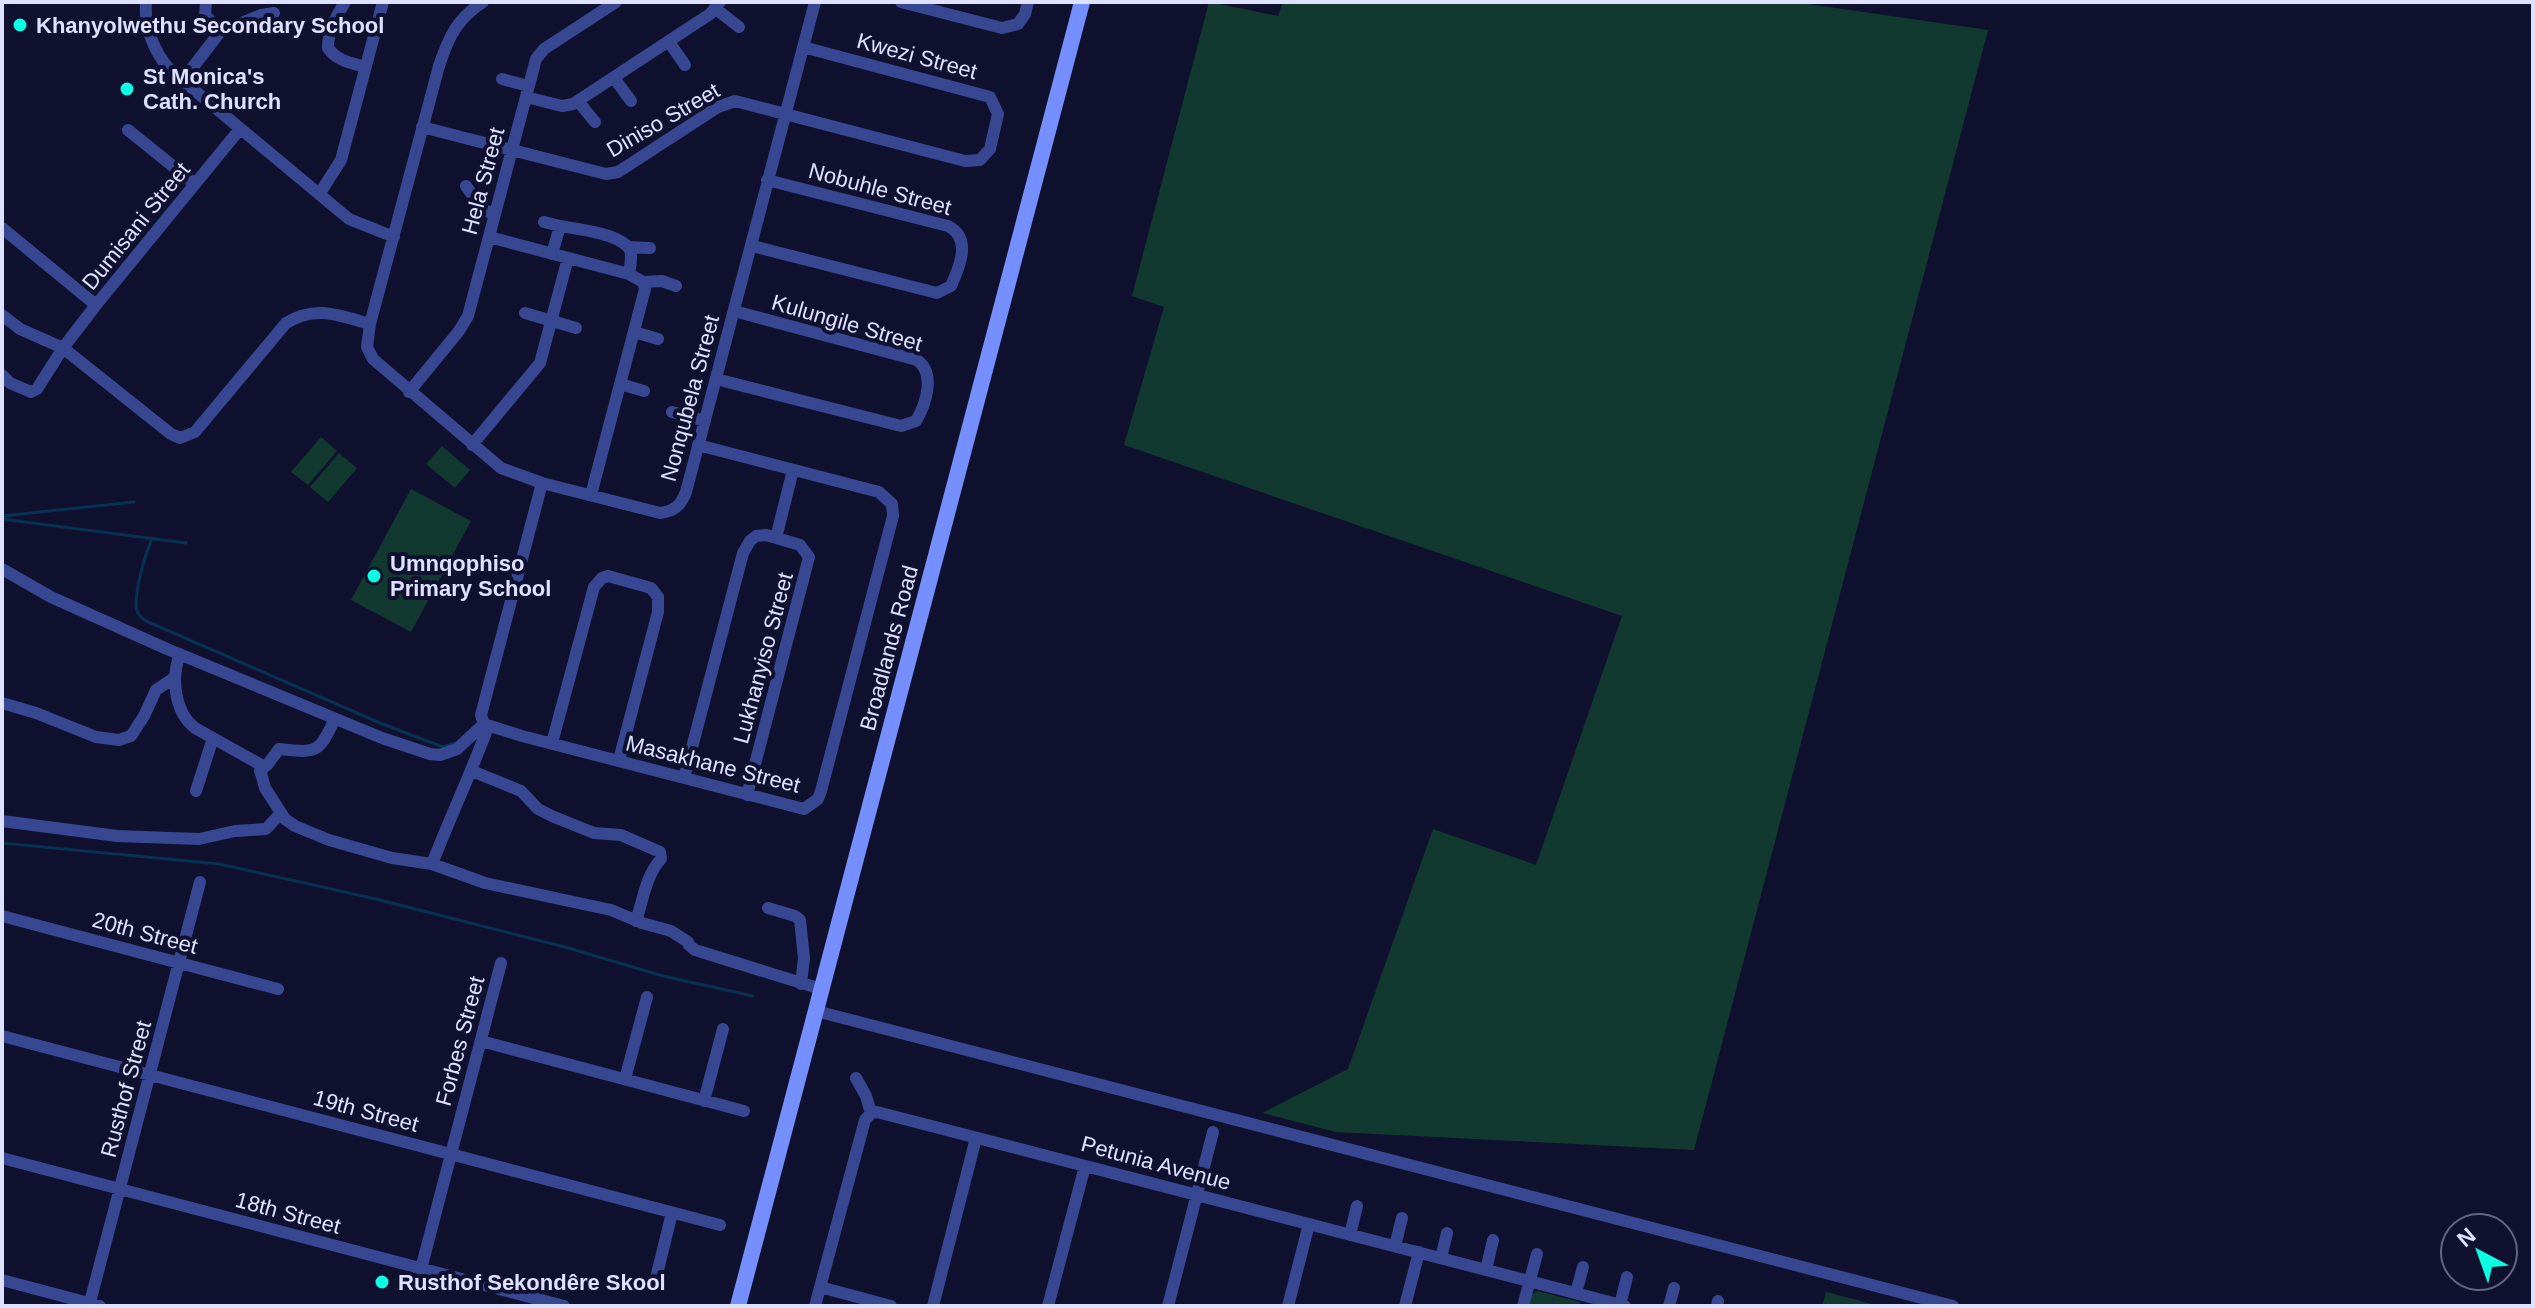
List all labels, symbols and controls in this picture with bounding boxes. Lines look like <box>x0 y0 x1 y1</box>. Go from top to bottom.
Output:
place label: Khanyolwethu Secondary School <box>36 13 384 38</box>
marker: Khanyolwethu Secondary School <box>11 16 29 34</box>
street label: Kwezi Street <box>854 28 980 84</box>
place label: St Monica's Cath. Church <box>143 64 281 114</box>
street label: Diniso Street <box>602 78 724 162</box>
marker: St Monica's Cath. Church <box>118 80 136 98</box>
street label: Hela Street <box>457 125 509 237</box>
street label: Dumisani Street <box>77 157 195 295</box>
street label: Nobuhle Street <box>806 158 954 220</box>
street label: Kulungile Street <box>769 290 925 356</box>
street label: Nonqubela Street <box>656 312 724 484</box>
place label: Umnqophiso Primary School <box>390 551 551 601</box>
street label: Broadlands Road <box>855 563 923 733</box>
marker: Umnqophiso Primary School <box>365 567 383 585</box>
street label: Lukhanyiso Street <box>728 570 798 746</box>
street label: Masakhane Street <box>623 730 803 798</box>
street label: 20th Street <box>90 907 200 959</box>
street label: Forbes Street <box>431 973 489 1109</box>
street label: Rusthof Street <box>96 1018 156 1160</box>
street label: 19th Street <box>311 1085 421 1137</box>
street label: Petunia Avenue <box>1079 1131 1233 1195</box>
street label: 18th Street <box>233 1187 343 1239</box>
north arrow <box>2439 1212 2519 1292</box>
text: N <box>2452 1223 2480 1252</box>
place label: Rusthof Sekondêre Skool <box>398 1270 666 1295</box>
marker: Rusthof Sekondêre Skool <box>373 1273 391 1291</box>

